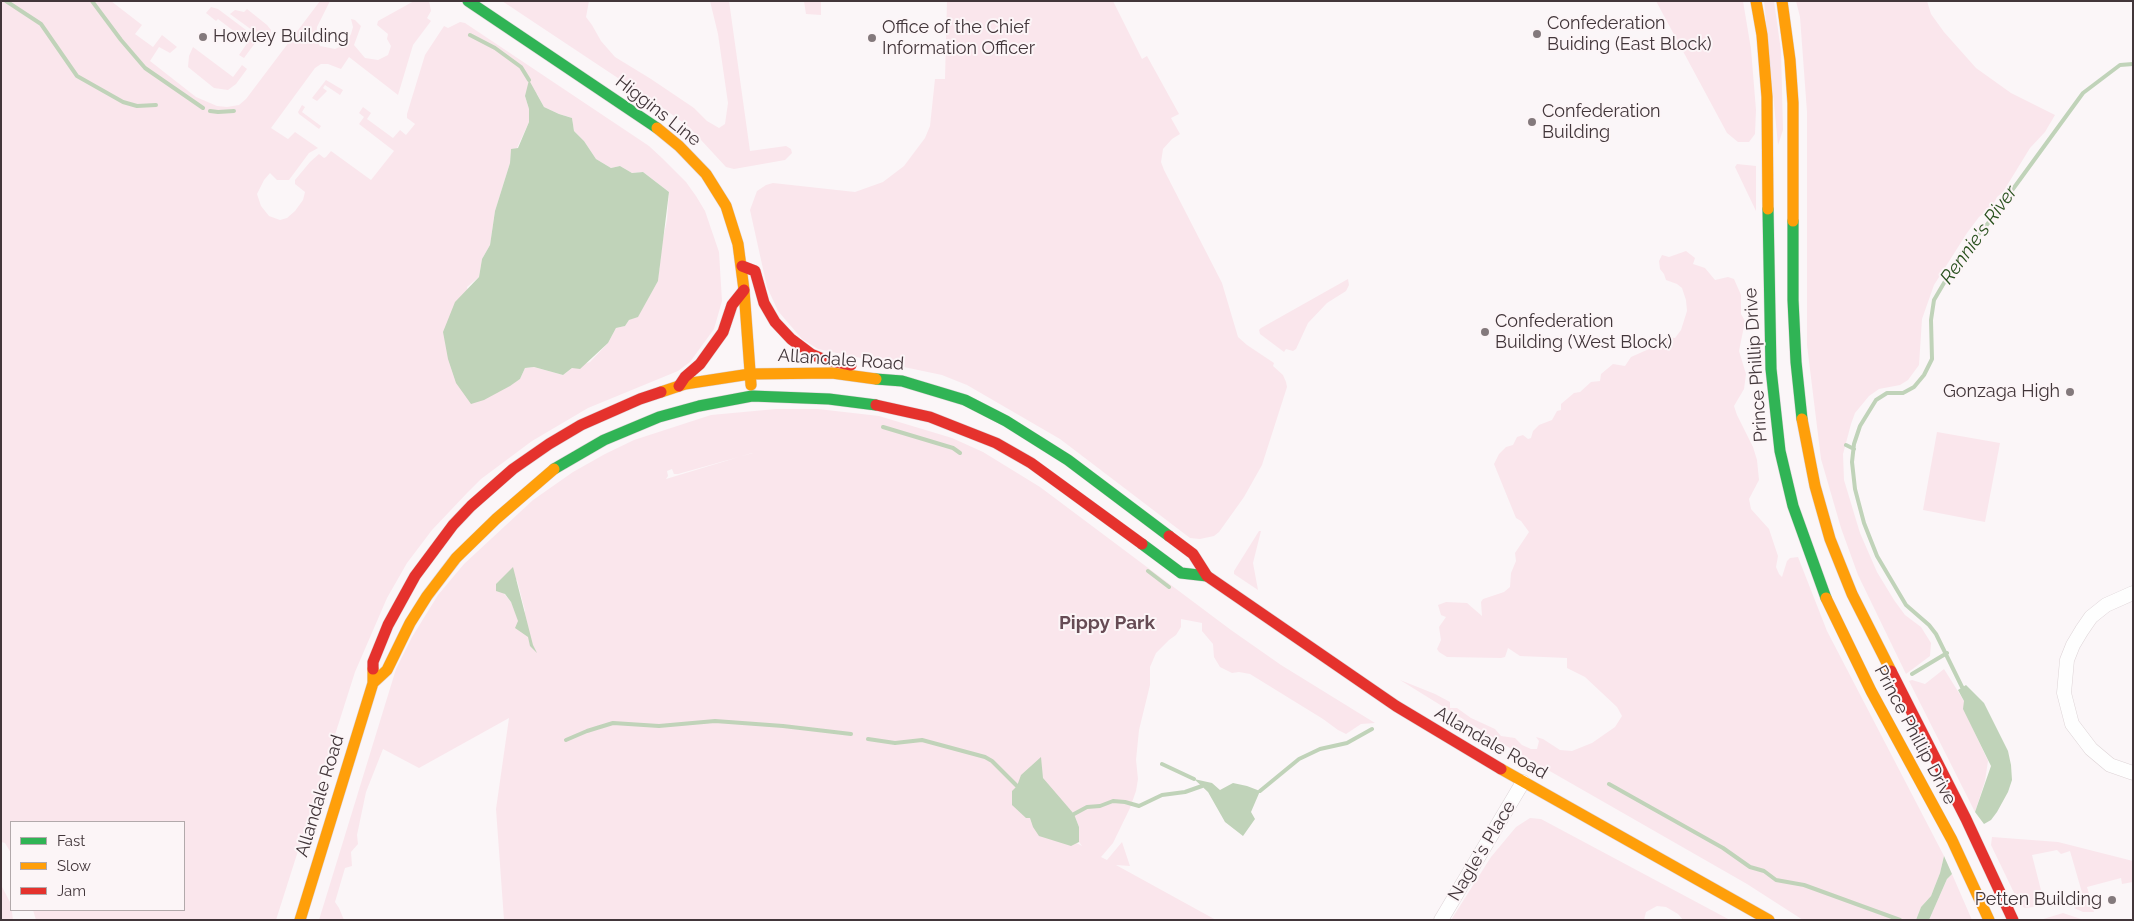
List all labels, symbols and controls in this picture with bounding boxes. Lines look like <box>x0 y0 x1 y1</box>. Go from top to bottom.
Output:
place label: Confederation Buiding (East Block) <box>1547 13 1712 56</box>
place label: Office of the Chief Information Officer <box>882 17 1035 59</box>
place label: Howley Building <box>213 26 349 48</box>
marker: Confederation Buiding (East Block) <box>1531 28 1543 40</box>
marker: Howley Building <box>197 31 209 43</box>
marker: Office of the Chief Information Officer <box>866 32 878 44</box>
street label: Higgins Line <box>611 71 705 151</box>
place label: Confederation Building <box>1542 101 1661 144</box>
marker: Confederation Building <box>1526 116 1538 128</box>
water label: Rennie's River <box>1936 181 2022 289</box>
street label: Prince Phillip Drive <box>1740 287 1772 443</box>
place label: Confederation Building (West Block) <box>1495 311 1672 354</box>
marker: Confederation Building (West Block) <box>1479 326 1491 338</box>
street label: Allandale Road <box>777 345 905 375</box>
place label: Gonzaga High <box>1943 381 2060 403</box>
marker: Gonzaga High <box>2064 386 2076 398</box>
district label: Pippy Park <box>1059 612 1155 634</box>
street label: Prince Phillip Drive <box>1869 662 1961 808</box>
street label: Allandale Road <box>1431 702 1551 784</box>
street label: Allandale Road <box>291 732 349 860</box>
street label: Nagle's Place <box>1444 797 1520 905</box>
legend <box>10 821 185 911</box>
text: Fast <box>57 832 85 850</box>
text: Slow <box>57 857 91 875</box>
text: Jam <box>57 882 86 900</box>
place label: Petten Building <box>1975 889 2102 911</box>
marker: Petten Building <box>2106 894 2118 906</box>

